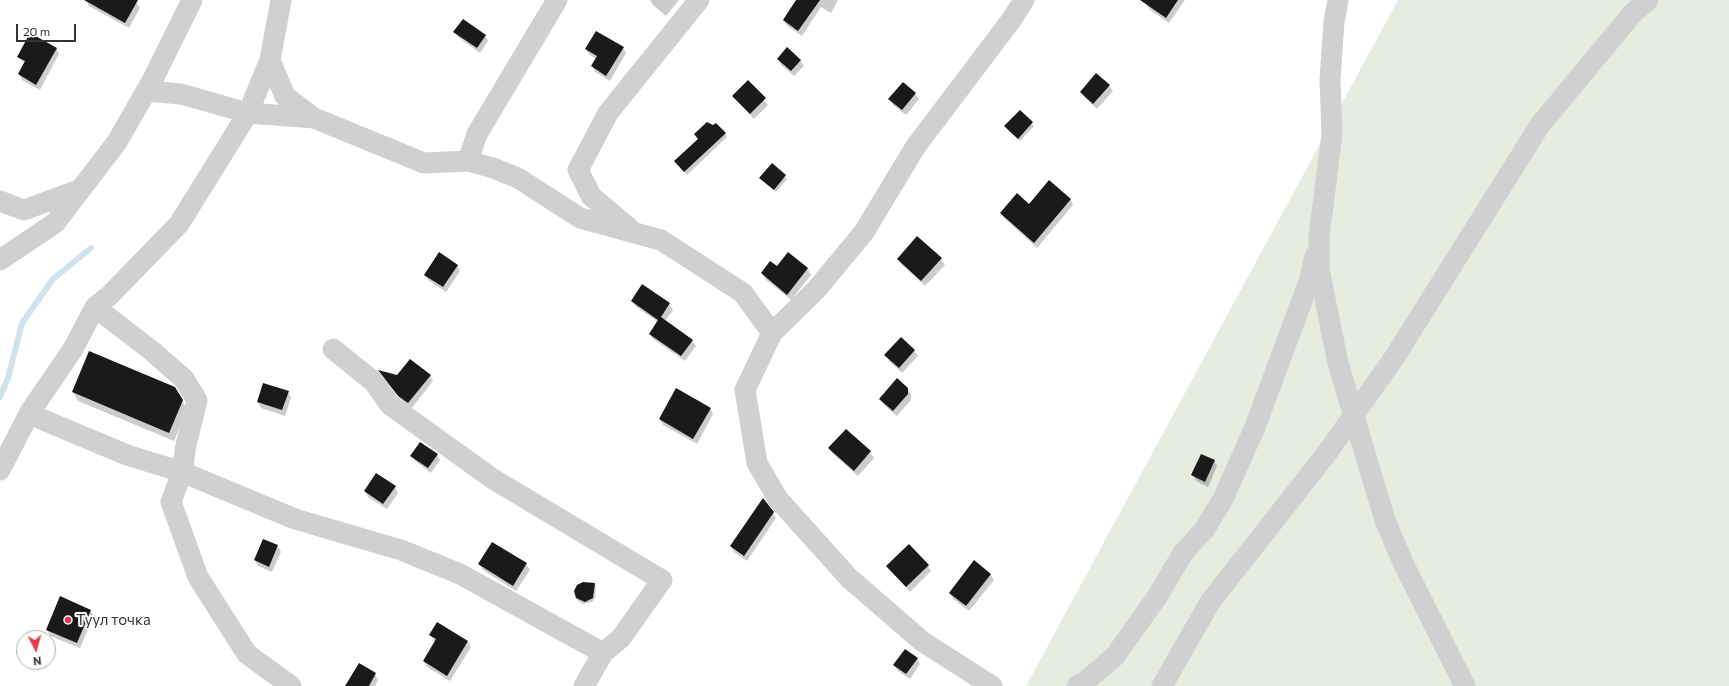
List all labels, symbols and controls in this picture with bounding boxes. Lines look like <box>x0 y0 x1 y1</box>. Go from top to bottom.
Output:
scale bar <box>18 16 78 42</box>
text: 20 m <box>23 24 50 38</box>
place label: Туул точка <box>76 611 151 629</box>
marker: Туул точка <box>63 615 73 625</box>
north arrow <box>16 630 56 670</box>
text: N <box>32 655 42 668</box>

